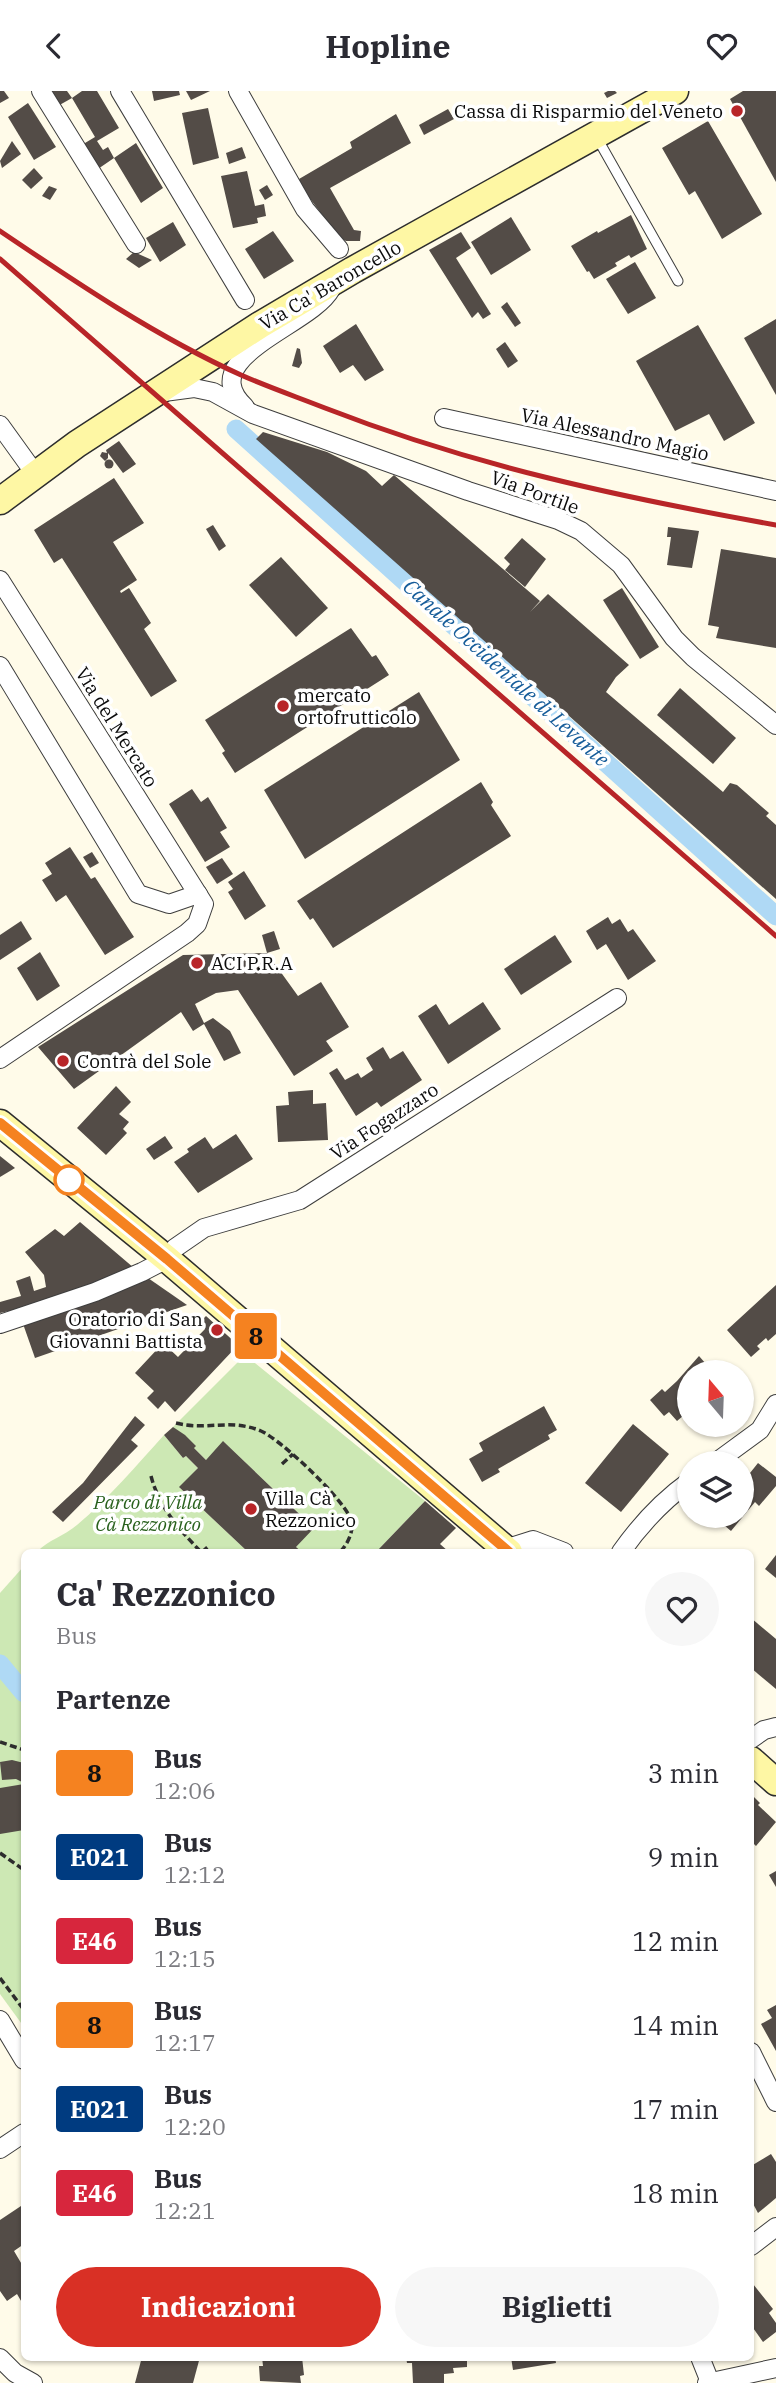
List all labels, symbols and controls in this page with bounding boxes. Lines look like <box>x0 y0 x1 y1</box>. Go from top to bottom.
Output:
text: Hopline <box>325 25 451 67</box>
icon: back <box>35 27 73 65</box>
icon: heart <box>703 27 741 65</box>
place label: Cassa di Risparmio del Veneto <box>454 99 723 123</box>
marker: Cassa di Risparmio del Veneto <box>729 103 745 119</box>
street label: Via Ca' Baroncello <box>255 235 405 335</box>
street label: Via Alessandro Magio <box>519 402 711 466</box>
street label: Via Portile <box>487 465 583 519</box>
water label: Canale Occidentale di Levante <box>398 572 616 773</box>
street label: Via del Mercato <box>70 662 164 792</box>
place label: mercato ortofrutticolo <box>297 683 417 729</box>
marker: mercato ortofrutticolo <box>275 698 291 714</box>
place label: ACI P.R.A <box>211 951 293 975</box>
marker: ACI P.R.A <box>189 955 205 971</box>
place label: Contrà del Sole <box>77 1049 212 1073</box>
marker: Contrà del Sole <box>55 1053 71 1069</box>
street label: Via Fogazzaro <box>325 1077 443 1165</box>
unlabelled marker <box>54 1165 84 1195</box>
place label: Oratorio di San Giovanni Battista <box>49 1307 203 1353</box>
line badge: 8 <box>233 1313 279 1359</box>
text: 8 <box>249 1320 263 1352</box>
marker: Oratorio di San Giovanni Battista <box>209 1322 225 1338</box>
north arrow <box>677 1360 754 1437</box>
map controls <box>677 1360 754 1528</box>
button: layers <box>677 1451 754 1528</box>
place label: Villa Cà Rezzonico <box>265 1486 356 1532</box>
park label: Parco di Villa Cà Rezzonico <box>93 1490 203 1536</box>
marker: Villa Cà Rezzonico <box>243 1501 259 1517</box>
text: Ca' Rezzonico <box>56 1572 276 1615</box>
button: heart <box>645 1572 719 1646</box>
text: Bus <box>56 1620 97 1650</box>
text: Partenze <box>56 1682 171 1716</box>
text: Bus <box>154 1741 202 1775</box>
text: 3 min <box>648 1756 719 1790</box>
text: 8 <box>87 1757 102 1789</box>
text: 12:06 <box>154 1775 216 1805</box>
text: Bus <box>164 1825 212 1859</box>
text: 9 min <box>648 1840 719 1874</box>
text: E021 <box>70 1841 129 1873</box>
text: 12:12 <box>164 1859 226 1889</box>
text: Bus <box>154 1909 202 1943</box>
text: 12 min <box>632 1924 719 1958</box>
text: E46 <box>72 1925 117 1957</box>
text: 12:15 <box>154 1943 216 1973</box>
text: Bus <box>154 1993 202 2027</box>
text: 14 min <box>632 2008 719 2042</box>
text: 8 <box>87 2009 102 2041</box>
text: 12:17 <box>154 2027 216 2057</box>
text: Bus <box>164 2077 212 2111</box>
text: 17 min <box>632 2092 719 2126</box>
text: E021 <box>70 2093 129 2125</box>
text: 12:20 <box>164 2111 226 2141</box>
text: Bus <box>154 2161 202 2195</box>
text: 18 min <box>632 2176 719 2210</box>
text: E46 <box>72 2177 117 2209</box>
text: 12:21 <box>154 2195 216 2225</box>
button: Indicazioni <box>56 2267 381 2347</box>
button: Biglietti <box>395 2267 719 2347</box>

